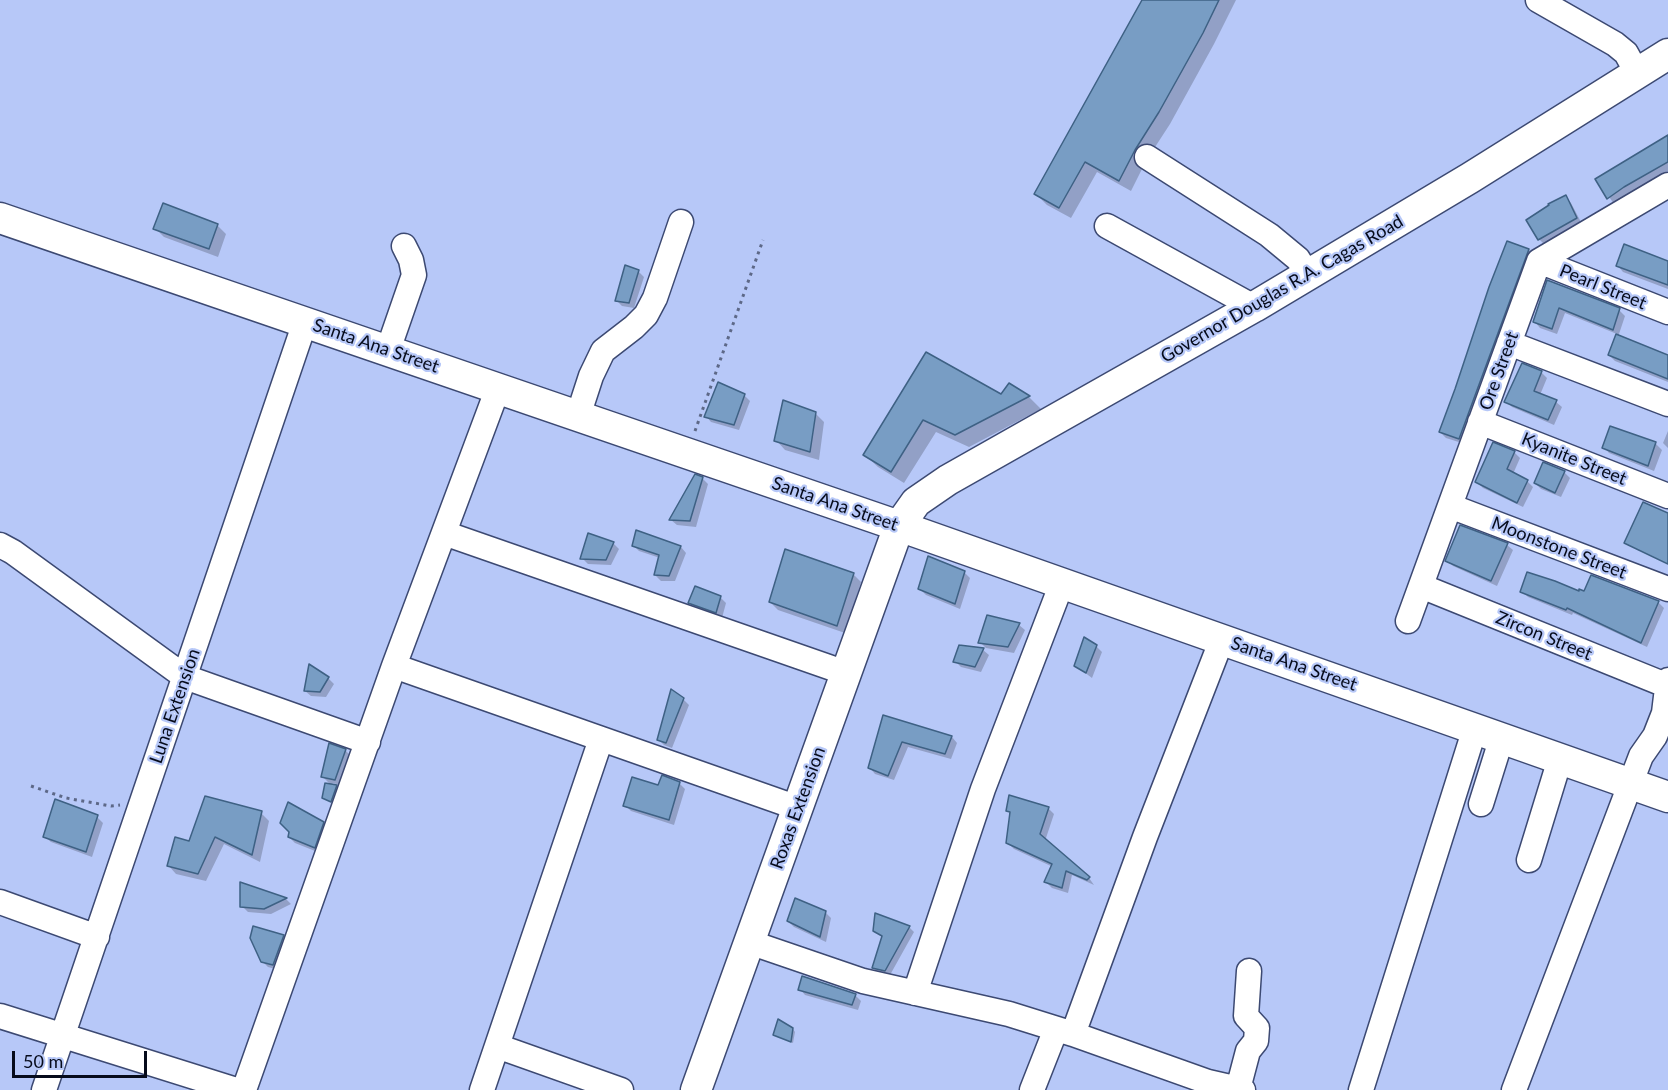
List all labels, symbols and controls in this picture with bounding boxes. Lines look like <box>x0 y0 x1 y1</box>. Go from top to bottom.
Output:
street label: Governor Douglas R.A. Cagas Road <box>1157 211 1407 367</box>
street label: Pearl Street <box>1556 260 1650 314</box>
street label: Santa Ana Street <box>310 314 442 378</box>
street label: Ore Street <box>1475 329 1523 413</box>
street label: Kyanite Street <box>1518 428 1630 490</box>
street label: Santa Ana Street <box>769 472 901 536</box>
street label: Moonstone Street <box>1488 512 1630 584</box>
street label: Zircon Street <box>1493 607 1595 665</box>
street label: Santa Ana Street <box>1228 632 1360 696</box>
street label: Luna Extension <box>145 646 205 766</box>
street label: Roxas Extension <box>766 744 830 872</box>
scale bar <box>15 1039 150 1077</box>
text: 50 m <box>23 1050 63 1072</box>

